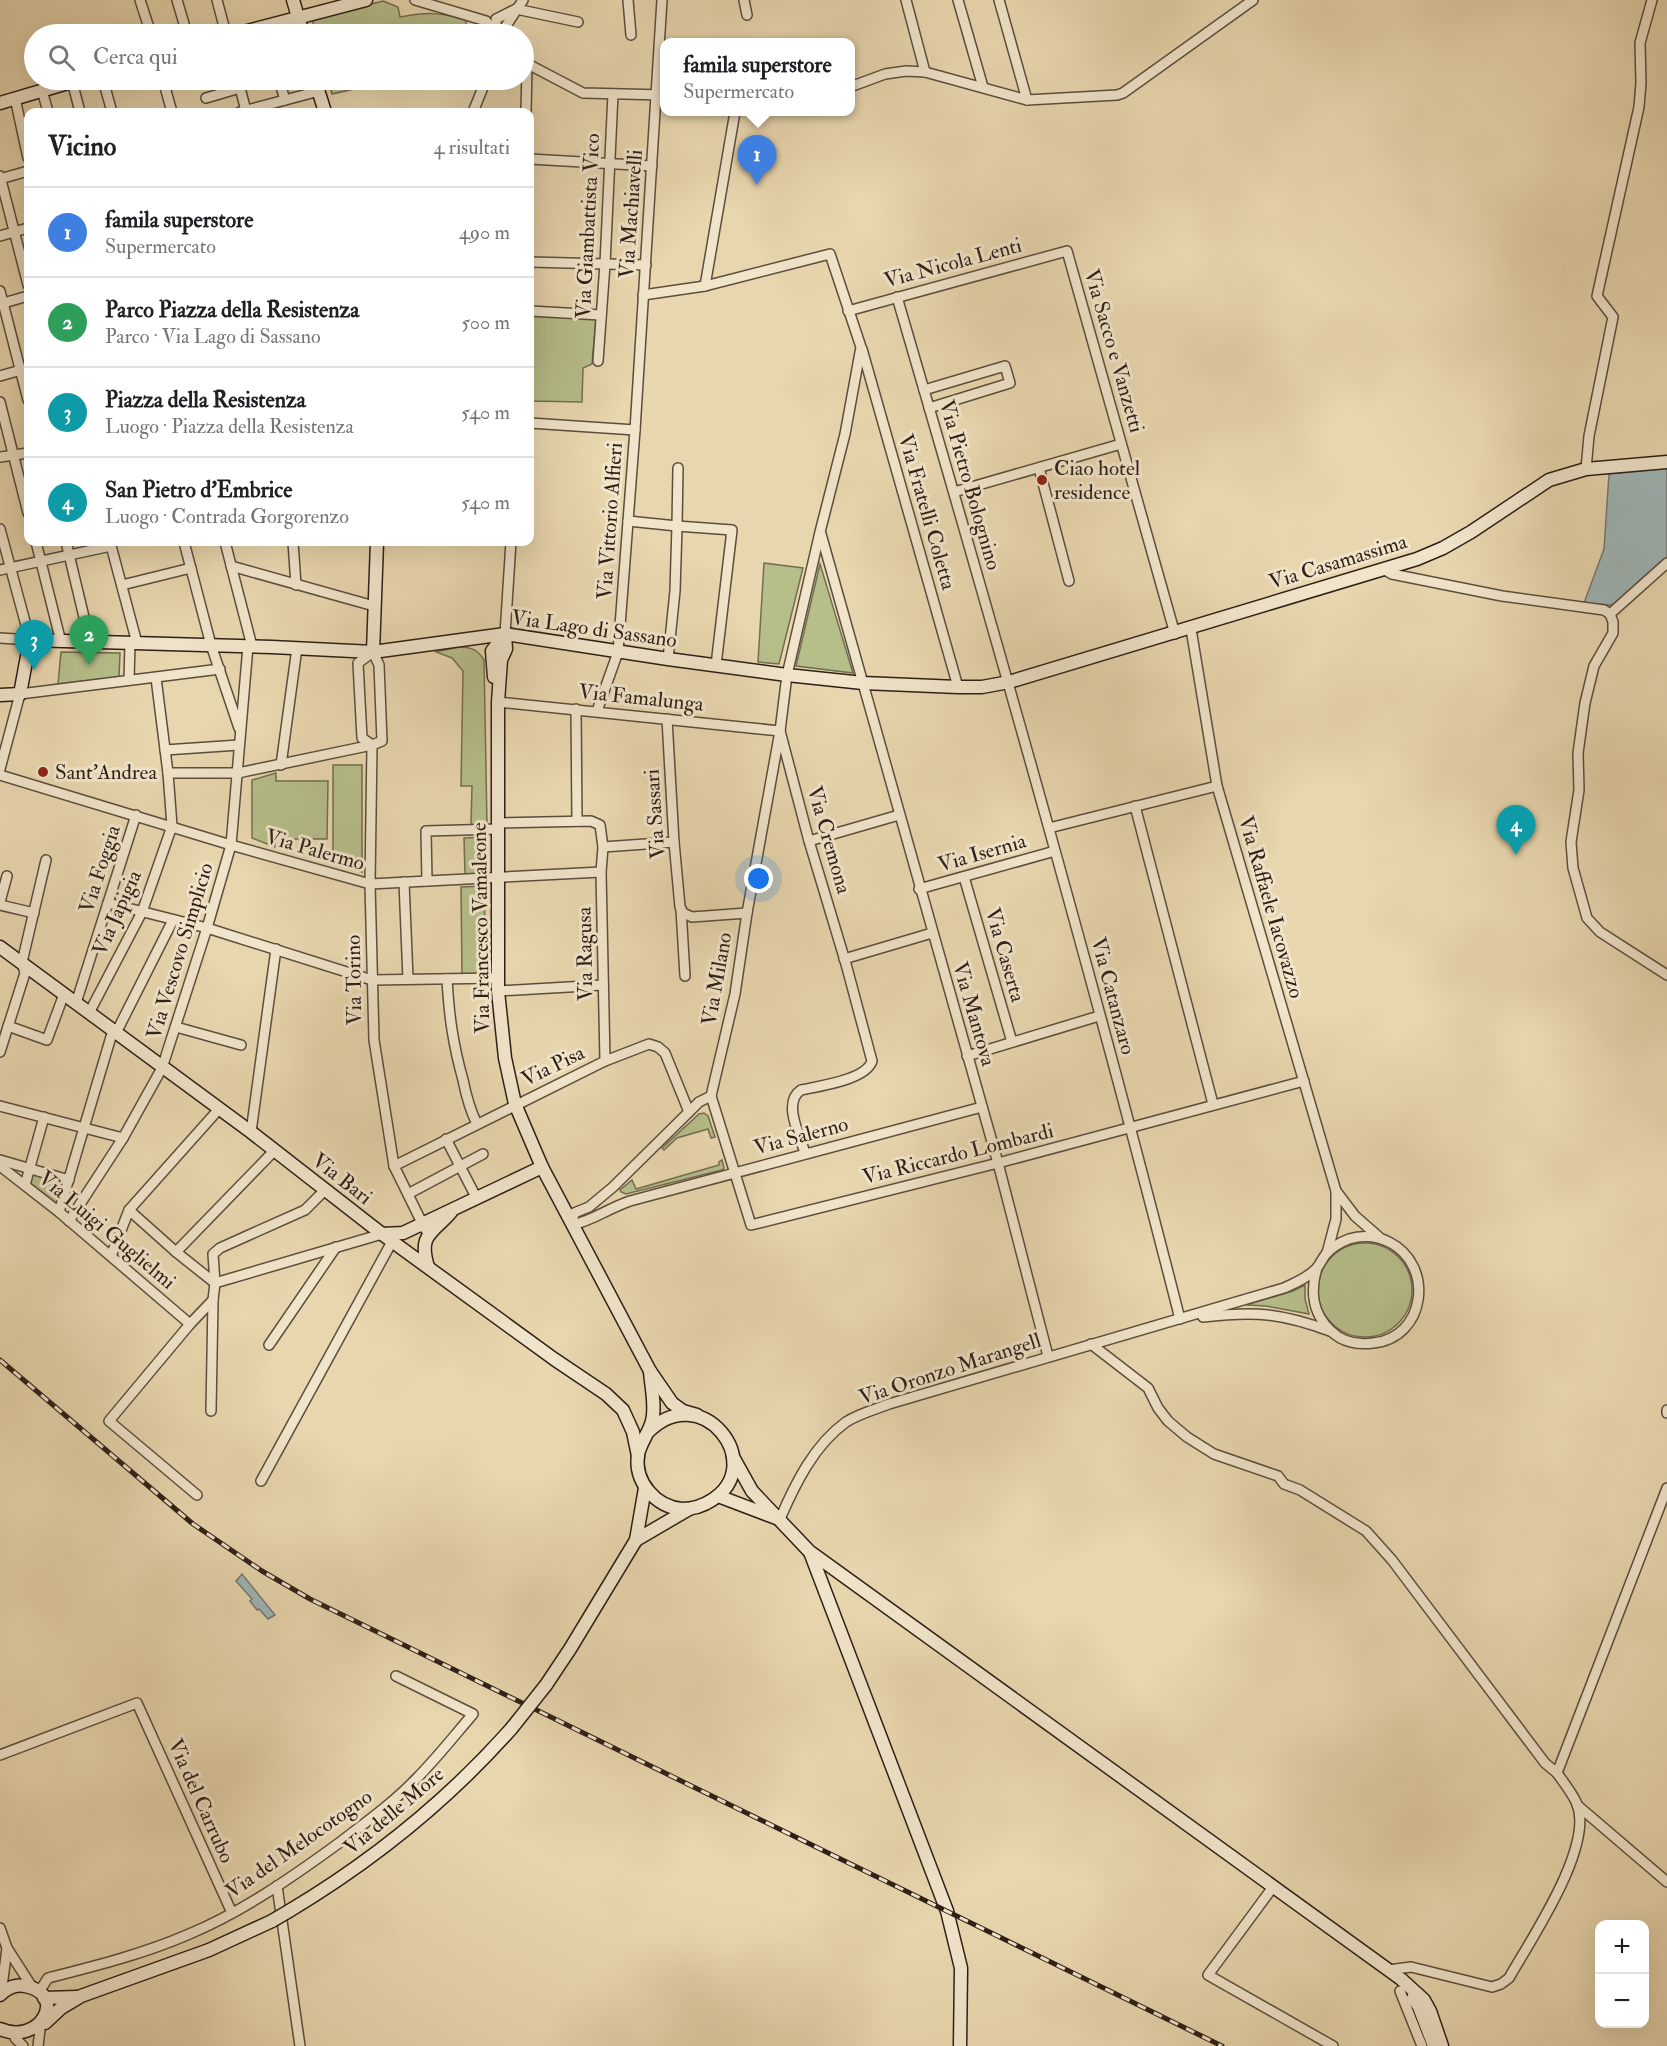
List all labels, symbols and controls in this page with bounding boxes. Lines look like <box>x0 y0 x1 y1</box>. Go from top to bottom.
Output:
search box <box>24 24 534 90</box>
popup <box>660 38 855 116</box>
icon: search <box>45 41 78 74</box>
text: Cerca qui <box>93 43 178 71</box>
text: famila superstore <box>683 51 832 79</box>
text: Supermercato <box>683 79 794 104</box>
text: Vicino <box>48 131 116 163</box>
street label: Via Giambattista Vico <box>570 133 606 319</box>
text: 4 risultati <box>434 135 510 160</box>
pin: 1 <box>738 136 777 185</box>
street label: Via Machiavelli <box>613 148 649 280</box>
text: famila superstore <box>105 206 253 234</box>
text: 1 <box>64 220 71 245</box>
text: 490 m <box>459 220 510 245</box>
street label: Via Nicola Lenti <box>881 232 1025 294</box>
text: Supermercato <box>105 234 216 259</box>
street label: Via Sacco e Vanzetti <box>1078 266 1150 436</box>
text: Parco Piazza della Resistenza <box>105 296 359 324</box>
text: 2 <box>62 310 73 335</box>
text: 500 m <box>461 310 510 335</box>
text: Parco · Via Lago di Sassano <box>105 324 321 349</box>
text: Piazza della Resistenza <box>105 386 306 414</box>
street label: Via Pietro Bolognino <box>933 397 1007 573</box>
text: 3 <box>64 400 71 425</box>
text: 540 m <box>461 400 510 425</box>
text: Luogo · Piazza della Resistenza <box>105 414 354 439</box>
street label: Via Fratelli Coletta <box>892 431 962 593</box>
street label: Via Vittorio Alfieri <box>591 441 629 601</box>
place label: Ciao hotel residence <box>1054 455 1141 506</box>
marker: Ciao hotel residence <box>1035 473 1049 487</box>
text: San Pietro d'Embrice <box>105 476 292 504</box>
text: 4 <box>62 490 73 515</box>
text: 540 m <box>461 490 510 515</box>
text: Luogo · Contrada Gorgorenzo <box>105 504 349 529</box>
street label: Via Casamassima <box>1266 528 1411 596</box>
street label: Via Lago di Sassano <box>510 604 678 654</box>
pin: 2 <box>70 616 109 665</box>
pin: 3 <box>15 620 54 670</box>
street label: Via Famalunga <box>577 678 705 718</box>
place label: Sant'Andrea <box>55 759 157 786</box>
marker: Sant'Andrea <box>36 765 50 779</box>
street label: Via Sassari <box>638 768 672 860</box>
street label: Via Cremona <box>801 783 857 897</box>
pin: 4 <box>1496 806 1536 855</box>
street label: Via Raffaele Iacovazzo <box>1232 813 1310 1001</box>
street label: Via Foggia <box>73 821 127 916</box>
street label: Via Francesco Vamaleone <box>466 822 496 1034</box>
street label: Via Palermo <box>262 823 368 877</box>
street label: Via Isernia <box>935 827 1030 878</box>
street label: Via Vescovo Simplicio <box>140 860 220 1042</box>
your location <box>744 864 773 893</box>
street label: Via Japigia <box>86 866 148 960</box>
street label: Via Caserta <box>979 905 1031 1005</box>
street label: Via Ragusa <box>571 906 599 1001</box>
street label: Via Milano <box>696 930 738 1028</box>
street label: Via Torino <box>340 934 368 1026</box>
street label: Via Catanzaro <box>1084 934 1142 1058</box>
street label: Via Mantova <box>946 959 1002 1070</box>
street label: Via Pisa <box>517 1039 589 1093</box>
street label: Via Salerno <box>751 1110 851 1162</box>
street label: Via Riccardo Lombardi <box>860 1117 1057 1191</box>
street label: Via Bari <box>306 1147 378 1211</box>
street label: Via Luigi Guglielmi <box>33 1165 182 1296</box>
street label: Via Oronzo Marangell <box>856 1327 1045 1411</box>
street label: Via del Carrubo <box>162 1735 240 1867</box>
street label: Via delle More <box>338 1761 450 1861</box>
street label: Via del Melocotogno <box>220 1783 378 1905</box>
map controls <box>1595 1920 1649 2028</box>
button: + <box>1595 1920 1649 1974</box>
button: − <box>1595 1974 1649 2028</box>

